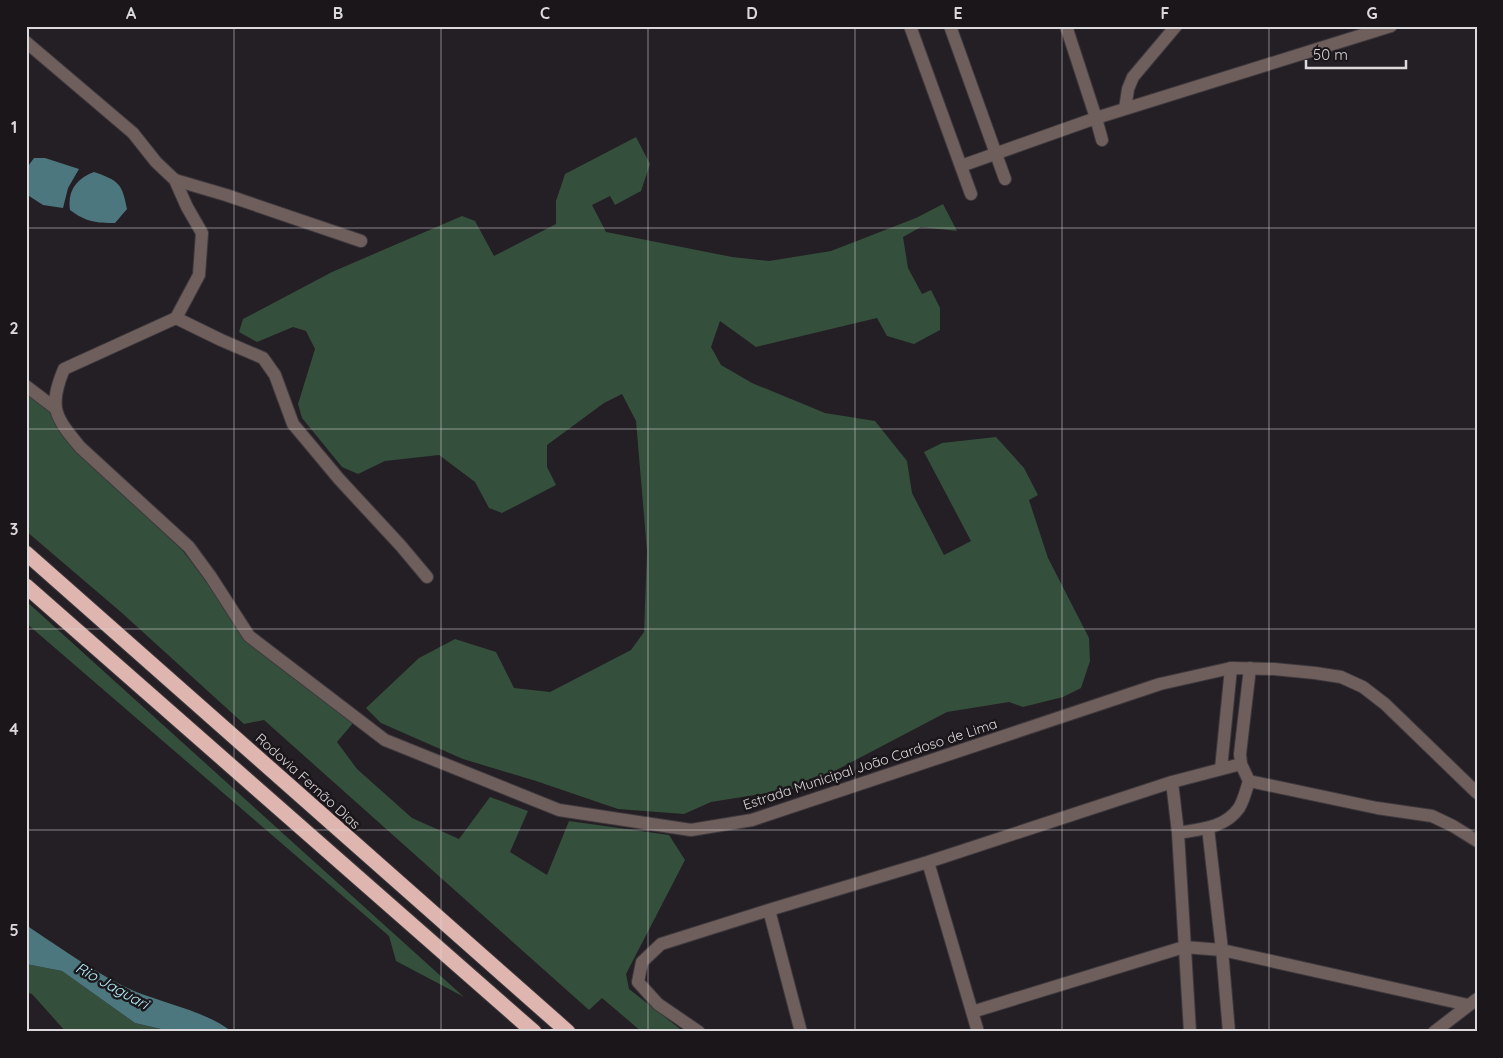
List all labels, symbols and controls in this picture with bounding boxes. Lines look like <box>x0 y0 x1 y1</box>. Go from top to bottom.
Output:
text: A <box>126 3 137 23</box>
text: B <box>333 3 343 23</box>
text: C <box>540 3 550 23</box>
text: D <box>746 3 758 23</box>
text: E <box>953 3 963 23</box>
text: F <box>1161 3 1170 23</box>
text: G <box>1366 3 1378 23</box>
scale bar <box>1306 38 1406 70</box>
text: 50 m <box>1313 45 1348 64</box>
text: 1 <box>11 117 17 137</box>
text: 2 <box>9 318 19 338</box>
text: 3 <box>10 519 18 539</box>
street label: Estrada Municipal João Cardoso de Lima <box>741 714 999 814</box>
text: 4 <box>9 719 19 739</box>
street label: Rodovia Fernão Dias <box>252 729 364 833</box>
text: 5 <box>9 920 19 940</box>
water label: Rio Jaguari <box>73 958 153 1014</box>

